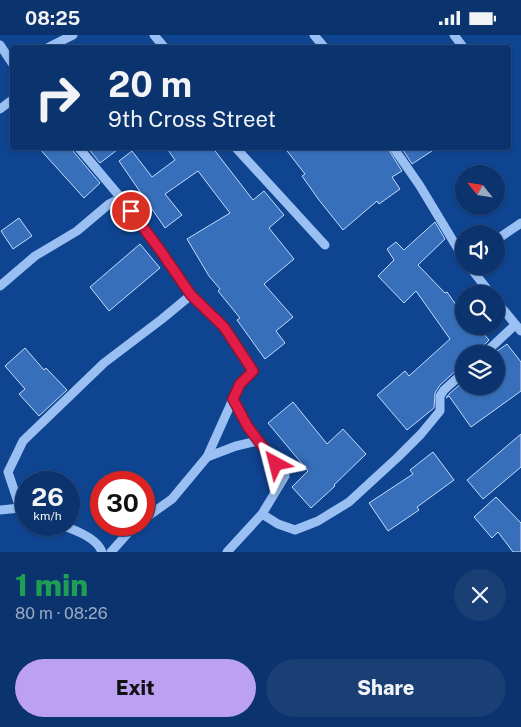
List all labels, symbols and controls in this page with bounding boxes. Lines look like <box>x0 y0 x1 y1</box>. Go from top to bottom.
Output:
text: 08:25 <box>25 7 80 29</box>
text: 20 m <box>108 64 192 105</box>
icon: right <box>25 65 90 130</box>
text: 9th Cross Street <box>108 106 276 132</box>
north arrow <box>455 165 505 215</box>
map controls <box>455 165 505 395</box>
pin <box>110 190 152 232</box>
icon: arrive <box>117 197 145 225</box>
button: sound <box>455 225 505 275</box>
button: search <box>455 285 505 335</box>
button: layers <box>455 345 505 395</box>
position arrow <box>249 437 301 489</box>
speed limit sign: 30 <box>90 471 155 536</box>
text: 26 <box>31 482 64 512</box>
text: km/h <box>33 509 62 523</box>
text: 1 min <box>15 567 88 603</box>
button: close <box>454 569 506 621</box>
text: 80 m · 08:26 <box>15 604 108 623</box>
button: Exit <box>15 659 256 717</box>
button: Share <box>266 659 506 717</box>

